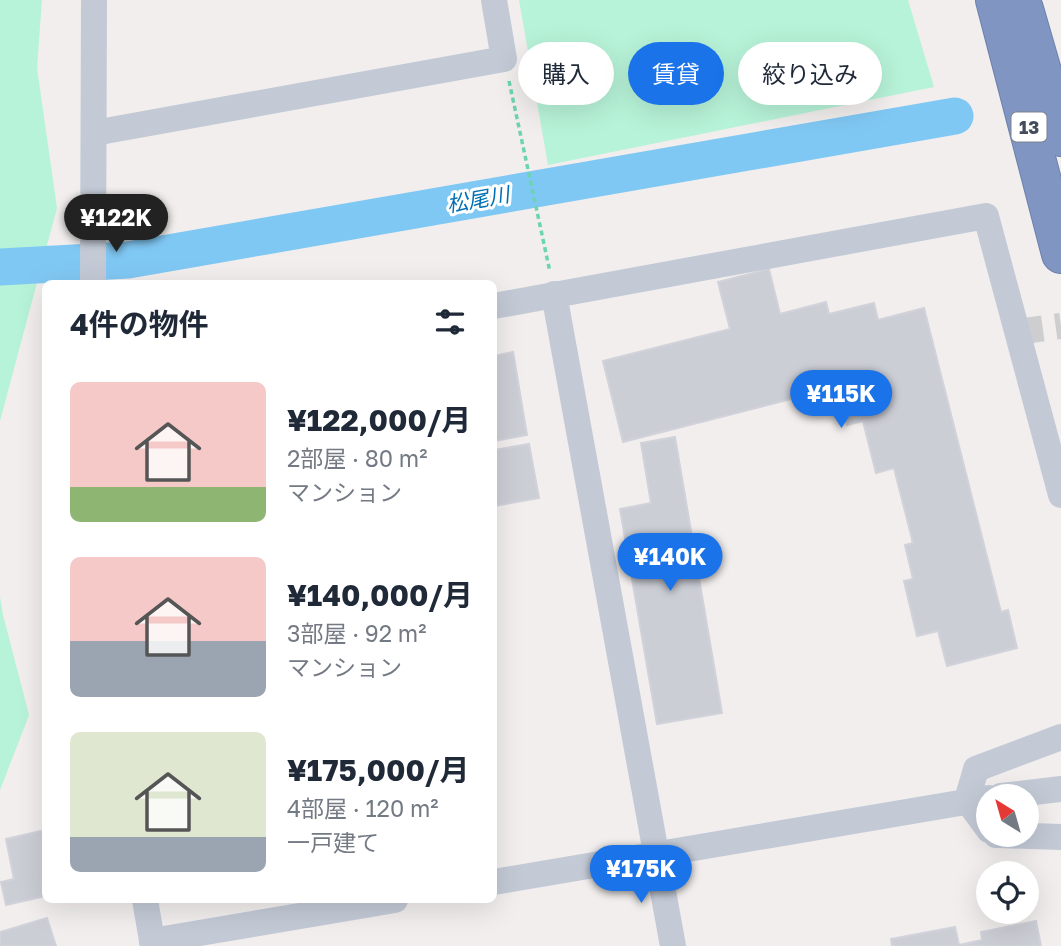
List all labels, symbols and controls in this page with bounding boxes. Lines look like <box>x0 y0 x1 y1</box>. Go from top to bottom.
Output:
chip: 購入 <box>518 42 614 105</box>
chip: 賃貸 <box>628 42 724 105</box>
chip: 絞り込み <box>738 42 882 105</box>
road number: 13 <box>1012 112 1046 142</box>
water label: 松尾川 <box>445 180 513 217</box>
pin: ¥122K <box>67 194 165 254</box>
text: ¥122K <box>80 203 152 231</box>
icon: filters <box>431 303 469 341</box>
text: 4件の物件 <box>70 306 209 342</box>
pin: ¥115K <box>792 370 890 430</box>
text: ¥115K <box>806 379 876 407</box>
text: ¥122,000/月 <box>287 402 471 438</box>
icon: home <box>126 410 210 494</box>
text: 2部屋 · 80 m² <box>287 444 427 472</box>
text: マンション <box>287 478 402 506</box>
pin: ¥140K <box>621 534 719 593</box>
text: ¥140K <box>633 542 707 570</box>
text: ¥140,000/月 <box>287 577 473 613</box>
icon: home <box>126 585 210 669</box>
text: 3部屋 · 92 m² <box>287 619 427 647</box>
text: マンション <box>287 653 402 681</box>
text: ¥175,000/月 <box>287 752 469 788</box>
icon: home <box>126 760 210 844</box>
north arrow <box>976 784 1040 847</box>
map controls <box>976 784 1039 924</box>
text: 4部屋 · 120 m² <box>287 794 439 822</box>
text: 一戸建て <box>287 828 379 856</box>
pin: ¥175K <box>592 846 690 905</box>
text: ¥175K <box>606 854 676 882</box>
button: locate <box>976 861 1039 924</box>

